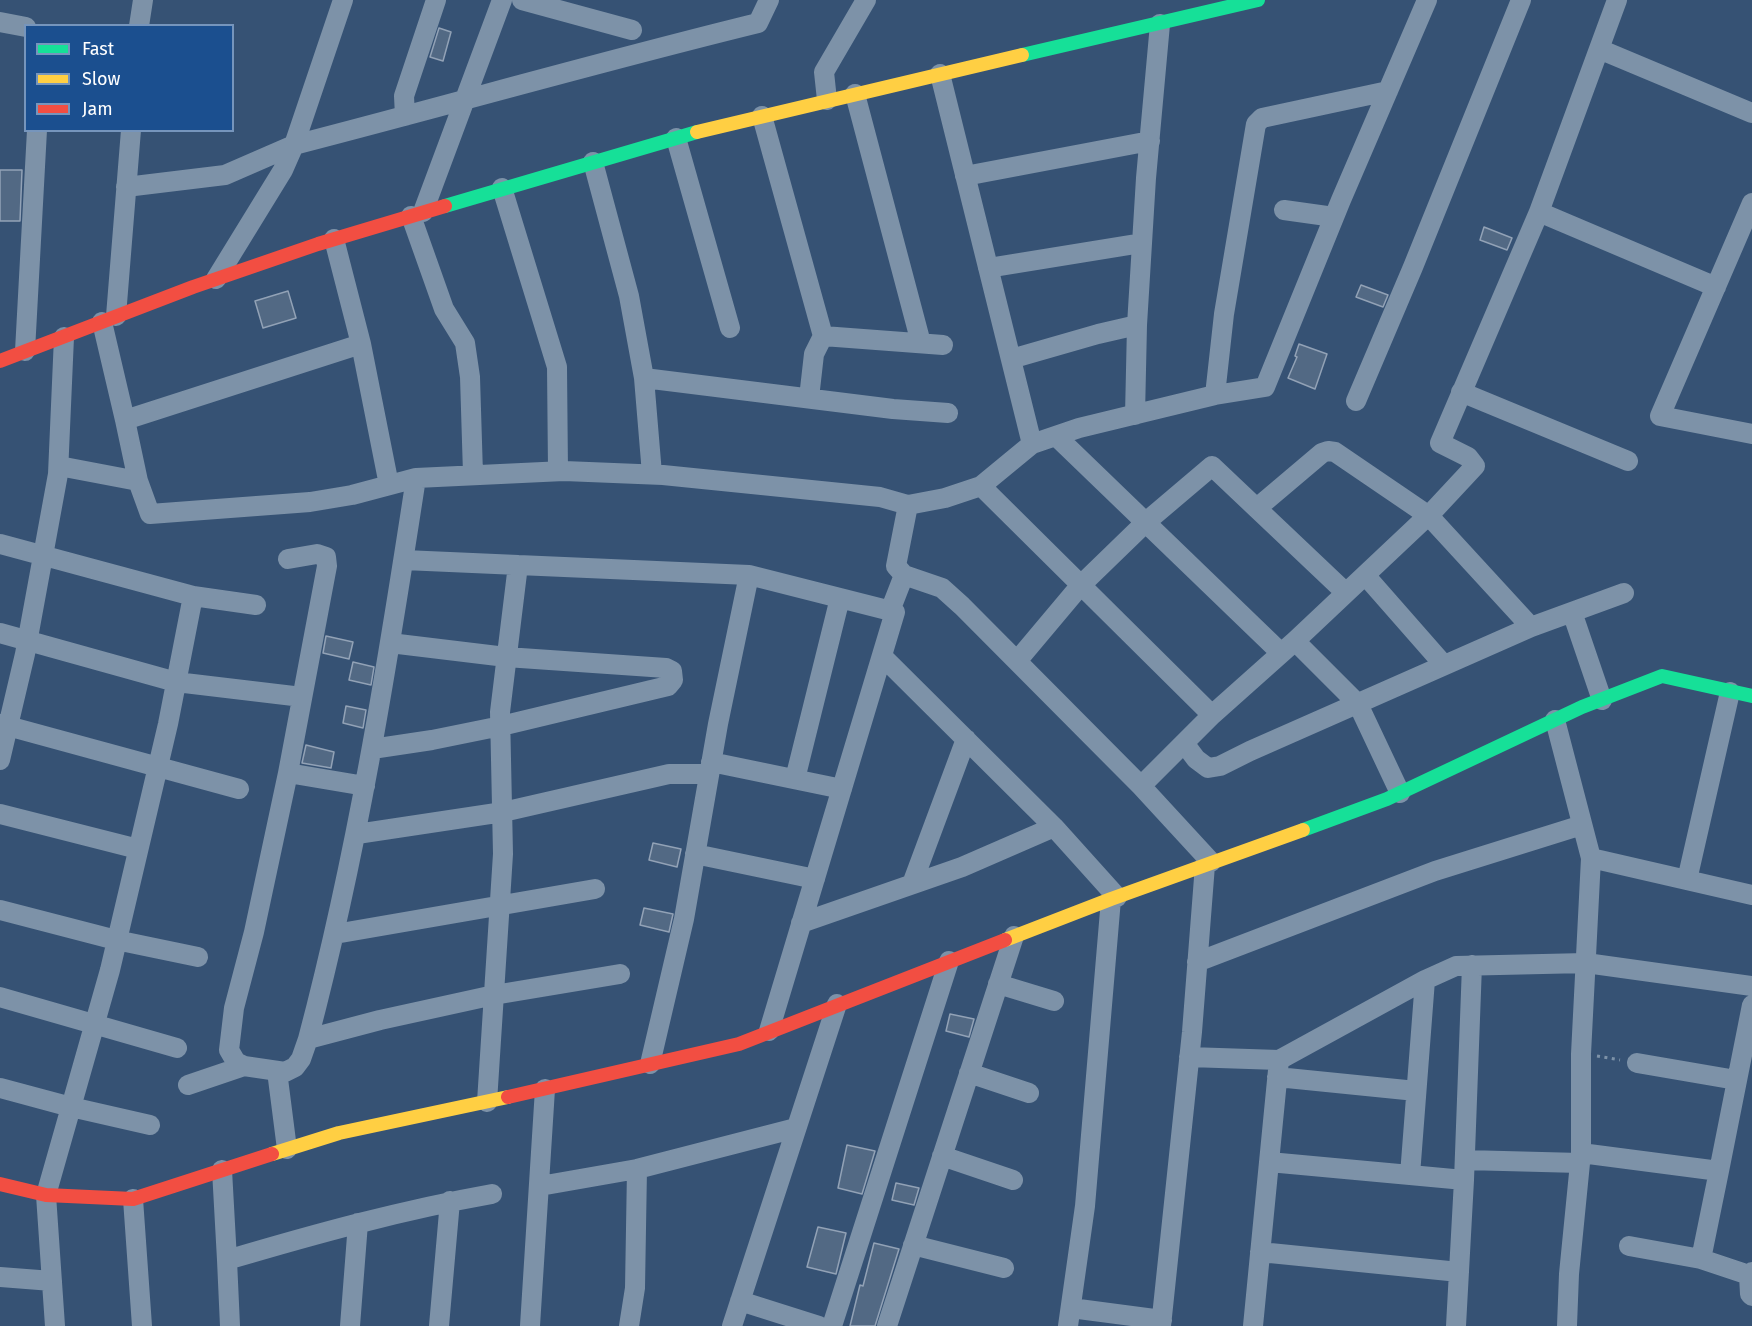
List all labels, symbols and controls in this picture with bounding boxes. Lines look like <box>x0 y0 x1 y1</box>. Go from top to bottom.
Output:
legend <box>24 24 234 132</box>
text: Fast <box>82 38 114 60</box>
text: Slow <box>82 68 120 90</box>
text: Jam <box>82 98 113 120</box>

